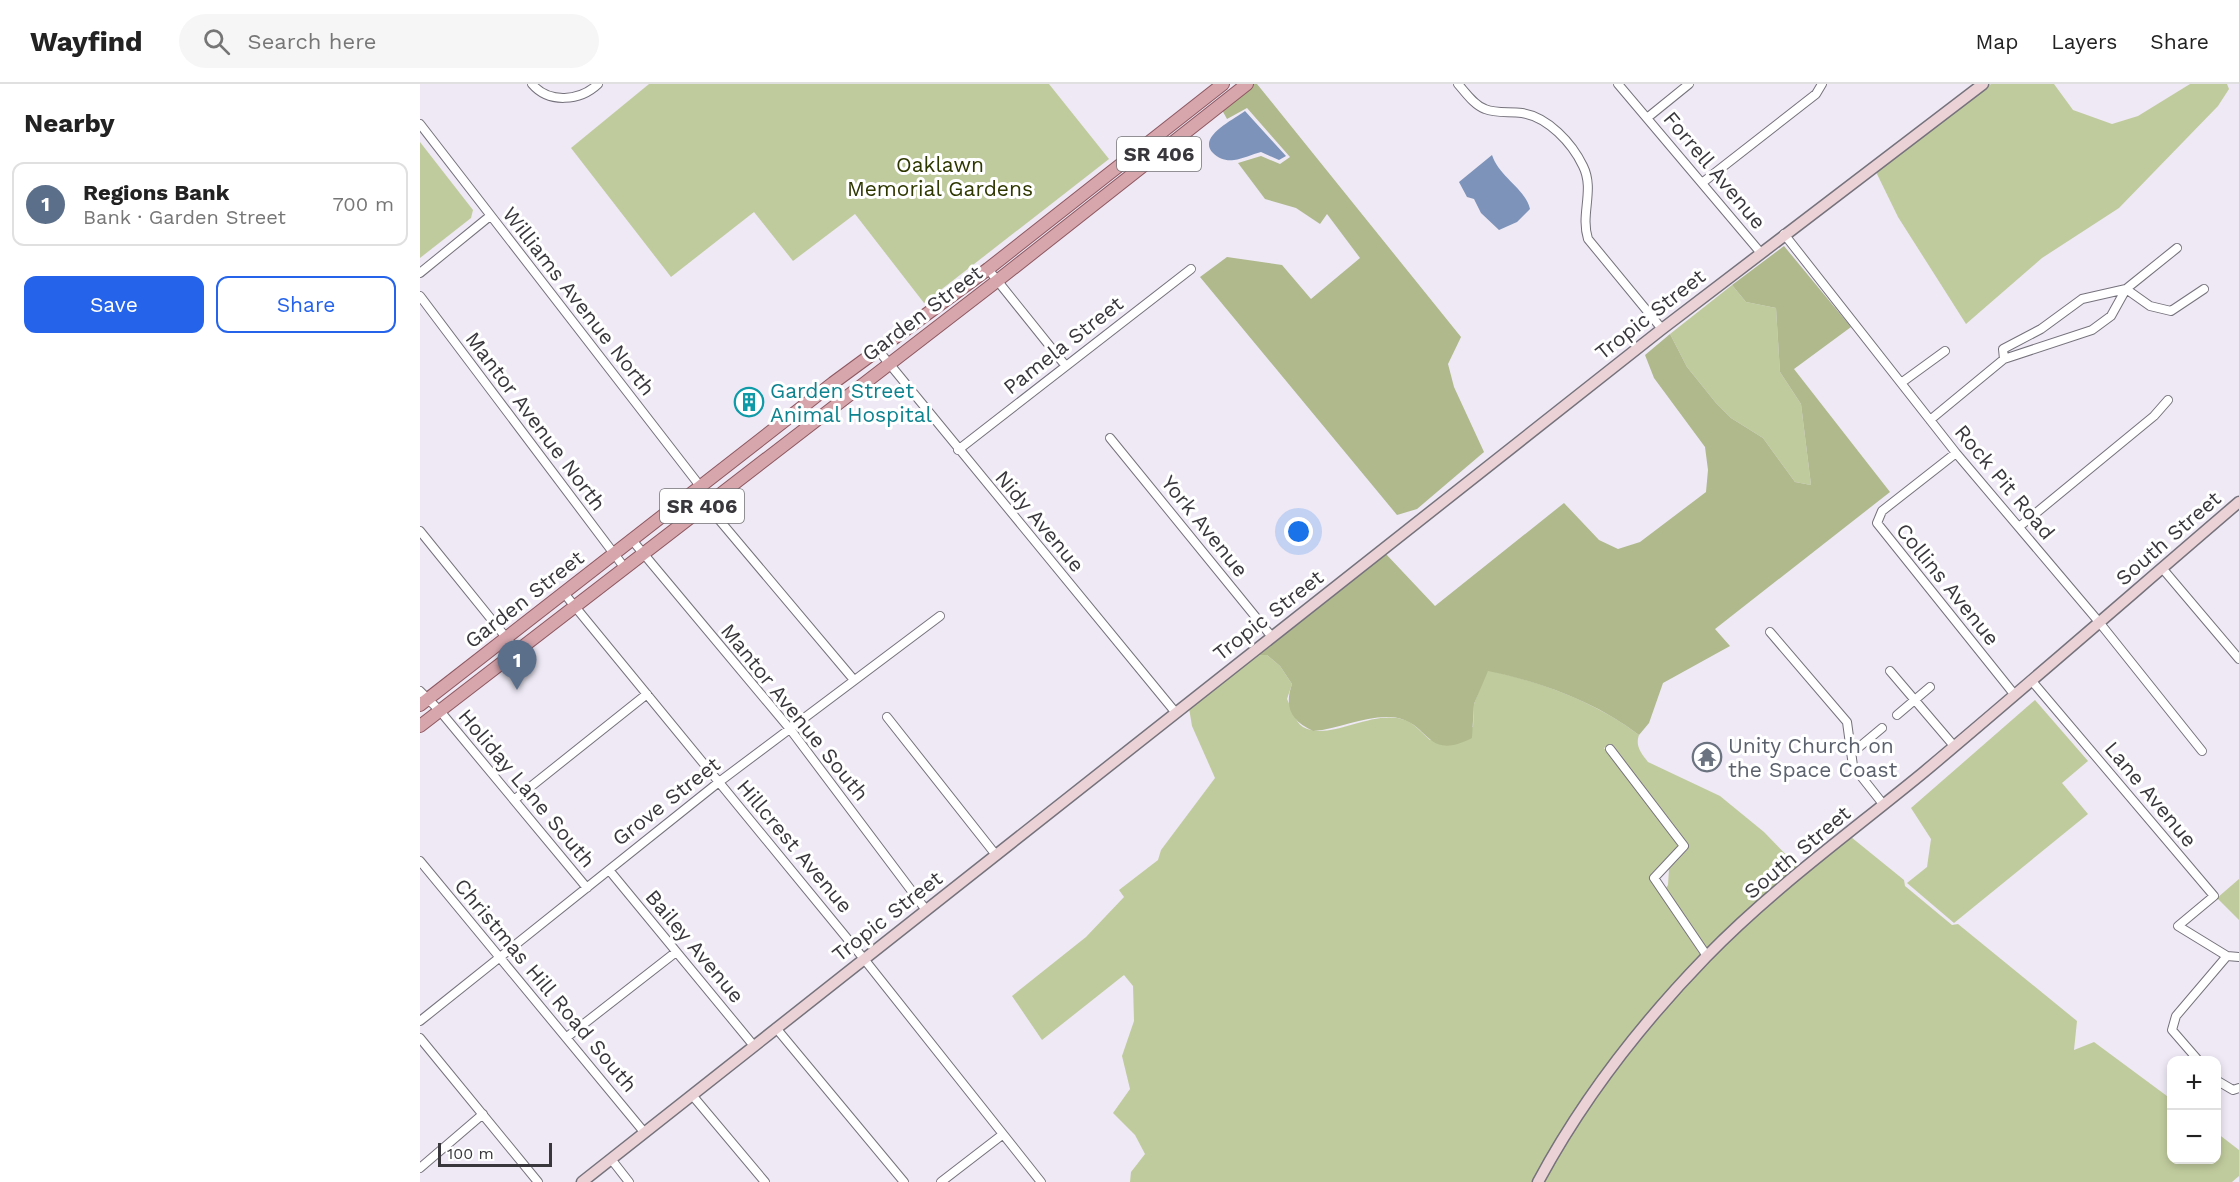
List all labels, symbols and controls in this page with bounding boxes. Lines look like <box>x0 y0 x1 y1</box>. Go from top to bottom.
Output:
search box <box>179 14 599 68</box>
text: Wayfind <box>30 25 143 58</box>
icon: search <box>200 25 233 58</box>
text: Search here <box>248 29 377 54</box>
text: Map <box>1975 29 2018 54</box>
text: Layers <box>2051 29 2117 54</box>
text: Share <box>2150 29 2209 54</box>
street label: Forrell Avenue <box>1659 106 1771 234</box>
text: Nearby <box>24 108 115 138</box>
road number: SR 406 <box>1117 137 1201 171</box>
park label: Oaklawn Memorial Gardens <box>847 152 1033 201</box>
text: Regions Bank <box>83 180 229 205</box>
text: 1 <box>41 192 50 216</box>
text: 700 m <box>332 192 394 216</box>
street label: Williams Avenue North <box>498 202 660 400</box>
text: Bank · Garden Street <box>83 205 286 229</box>
street label: Garden Street <box>857 260 987 366</box>
street label: Tropic Street <box>1590 263 1710 365</box>
button: Save <box>24 276 204 333</box>
button: Share <box>216 276 396 333</box>
street label: Pamela Street <box>998 290 1128 399</box>
street label: Mantor Avenue North <box>461 327 611 515</box>
place label: Garden Street Animal Hospital <box>770 378 933 427</box>
building icon: Garden Street Animal Hospital <box>733 386 765 418</box>
street label: Rock Pit Road <box>1950 419 2060 545</box>
street label: Nidy Avenue <box>990 465 1090 577</box>
street label: York Avenue <box>1156 470 1254 582</box>
street label: South Street <box>2110 485 2226 590</box>
road number: SR 406 <box>660 489 744 523</box>
your location <box>1284 517 1313 546</box>
street label: Collins Avenue <box>1891 518 2005 650</box>
street label: Garden Street <box>460 545 589 653</box>
street label: Tropic Street <box>1208 564 1328 666</box>
street label: Mantor Avenue South <box>716 618 874 806</box>
pin: 1 <box>498 640 536 690</box>
street label: Holiday Lane South <box>453 704 601 872</box>
place label: Unity Church on the Space Coast <box>1728 733 1897 782</box>
street label: Lane Avenue <box>2100 736 2202 852</box>
temple icon: Unity Church on the Space Coast <box>1691 741 1723 773</box>
street label: Grove Street <box>607 751 725 851</box>
street label: Hillcrest Avenue <box>732 774 858 918</box>
street label: South Street <box>1739 800 1855 904</box>
street label: Tropic Street <box>827 865 947 967</box>
street label: Christmas Hill Road South <box>449 873 643 1097</box>
street label: Bailey Avenue <box>640 884 750 1008</box>
map controls <box>2167 1056 2221 1164</box>
button: + <box>2167 1056 2221 1110</box>
button: − <box>2167 1110 2221 1164</box>
scale bar <box>438 1140 552 1168</box>
text: 100 m <box>447 1144 494 1163</box>

